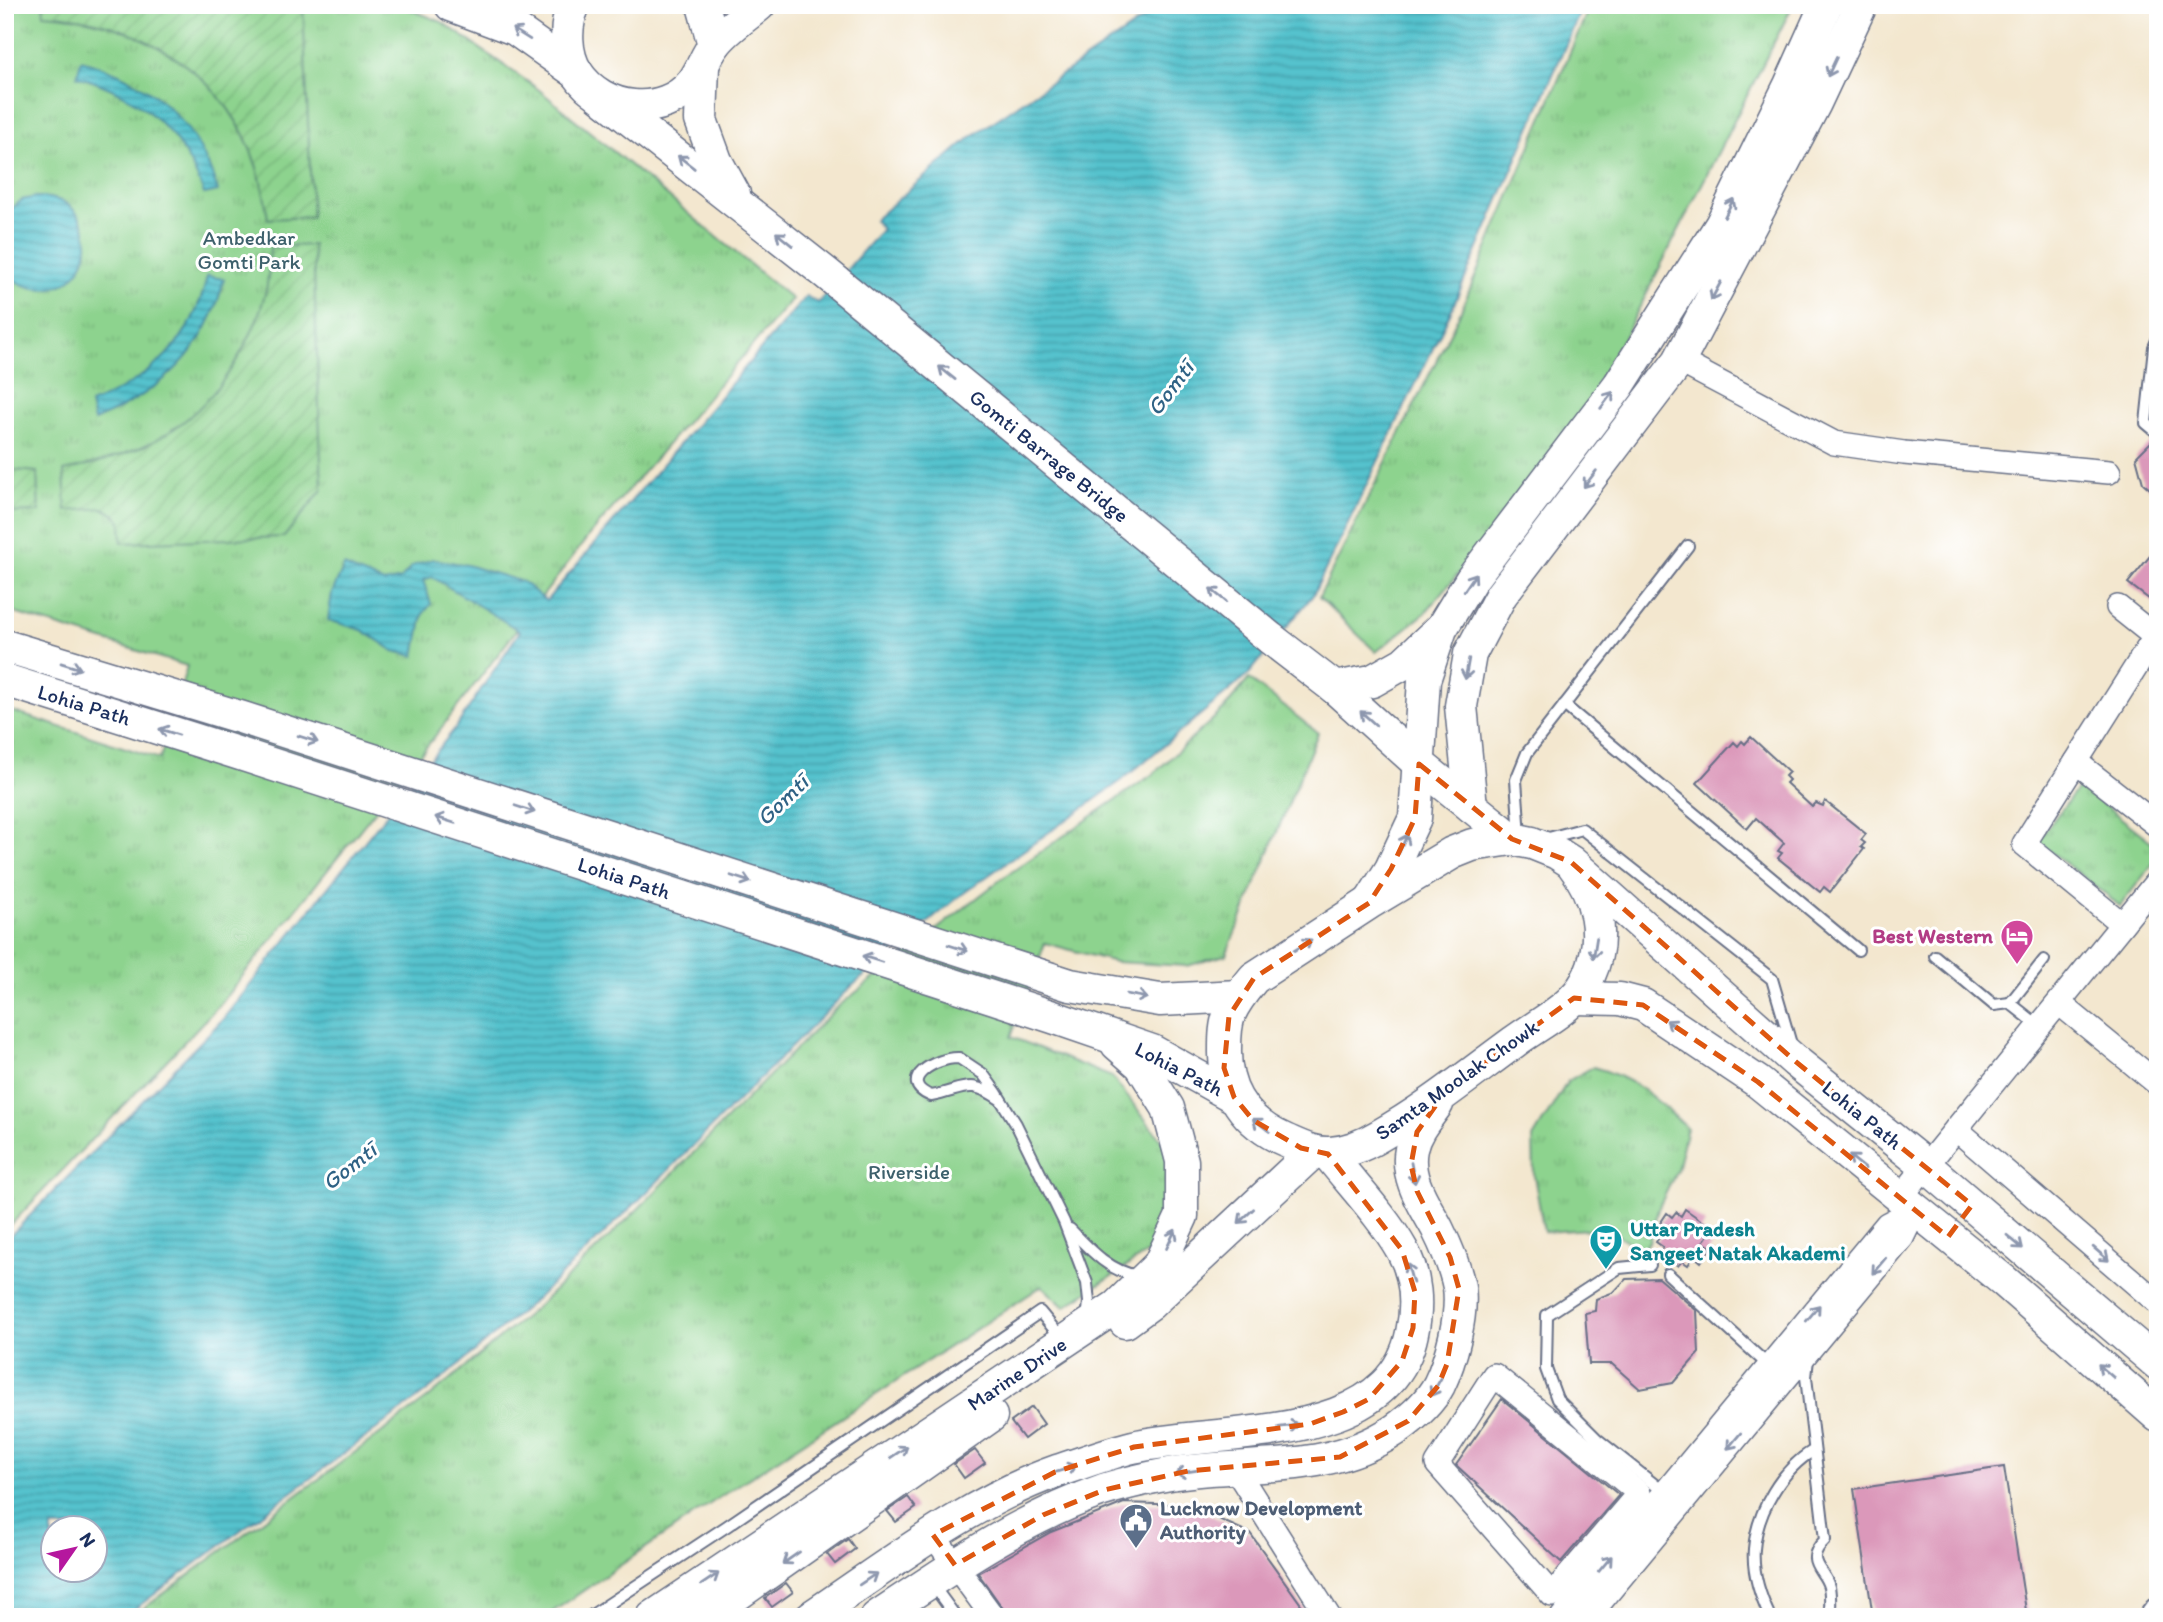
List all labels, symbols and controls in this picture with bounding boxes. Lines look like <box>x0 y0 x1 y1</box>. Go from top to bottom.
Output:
one-way arrow <box>512 26 532 40</box>
one-way arrow <box>1825 56 1838 77</box>
one-way arrow <box>677 155 696 170</box>
one-way arrow <box>1723 198 1737 219</box>
park label: Ambedkar Gomti Park <box>198 225 301 274</box>
one-way arrow <box>775 231 793 247</box>
one-way arrow <box>1709 280 1722 301</box>
water label: Gomtī <box>1140 352 1202 421</box>
one-way arrow <box>939 365 957 380</box>
street label: Gomti Barrage Bridge <box>965 384 1134 527</box>
one-way arrow <box>1600 392 1615 410</box>
one-way arrow <box>1582 470 1597 488</box>
one-way arrow <box>1463 573 1478 592</box>
one-way arrow <box>1209 587 1227 603</box>
one-way arrow <box>1460 657 1473 680</box>
one-way arrow <box>59 660 81 673</box>
street label: Lohia Path <box>35 679 134 730</box>
one-way arrow <box>1359 710 1377 726</box>
one-way arrow <box>159 724 181 737</box>
one-way arrow <box>297 734 319 746</box>
water label: Gomtī <box>750 766 817 831</box>
one-way arrow <box>513 803 535 816</box>
one-way arrow <box>435 813 457 826</box>
one-way arrow <box>1397 834 1410 855</box>
street label: Lohia Path <box>575 851 673 904</box>
one-way arrow <box>730 873 752 886</box>
hotel icon: Best Western <box>1998 917 2036 966</box>
place label: Best Western <box>1872 923 1993 948</box>
one-way arrow <box>1588 936 1601 958</box>
one-way arrow <box>1293 937 1313 951</box>
one-way arrow <box>946 943 968 956</box>
one-way arrow <box>861 951 883 964</box>
one-way arrow <box>1125 990 1148 1004</box>
street label: Samta Moolak Chowk <box>1370 1014 1543 1145</box>
one-way arrow <box>1665 1019 1685 1033</box>
street label: Lohia Path <box>1131 1036 1228 1101</box>
street label: Lohia Path <box>1817 1075 1907 1154</box>
one-way arrow <box>1252 1118 1270 1133</box>
water label: Gomtī <box>316 1134 385 1196</box>
one-way arrow <box>1848 1155 1866 1170</box>
park label: Riverside <box>868 1159 950 1184</box>
one-way arrow <box>1407 1161 1420 1184</box>
one-way arrow <box>1238 1207 1255 1224</box>
place label: Uttar Pradesh Sangeet Natak Akademi <box>1630 1216 1846 1266</box>
theatre icon: Uttar Pradesh Sangeet Natak Akademi <box>1587 1222 1625 1271</box>
one-way arrow <box>1165 1228 1178 1250</box>
one-way arrow <box>2006 1234 2024 1250</box>
one-way arrow <box>2091 1246 2109 1262</box>
one-way arrow <box>1871 1256 1887 1274</box>
one-way arrow <box>1402 1262 1415 1284</box>
one-way arrow <box>1805 1305 1821 1323</box>
street label: Marine Drive <box>962 1331 1071 1416</box>
one-way arrow <box>2098 1363 2116 1379</box>
one-way arrow <box>1429 1376 1443 1396</box>
one-way arrow <box>1277 1420 1300 1433</box>
one-way arrow <box>1726 1431 1742 1449</box>
one-way arrow <box>889 1445 908 1460</box>
one-way arrow <box>1055 1461 1077 1474</box>
one-way arrow <box>1176 1466 1198 1479</box>
place label: Lucknow Development Authority <box>1159 1495 1363 1545</box>
public building icon: Lucknow Development Authority <box>1117 1501 1155 1550</box>
north arrow <box>38 1514 108 1584</box>
text: N <box>75 1528 101 1552</box>
one-way arrow <box>782 1551 801 1565</box>
one-way arrow <box>1597 1556 1613 1574</box>
one-way arrow <box>858 1571 877 1586</box>
one-way arrow <box>700 1572 719 1586</box>

